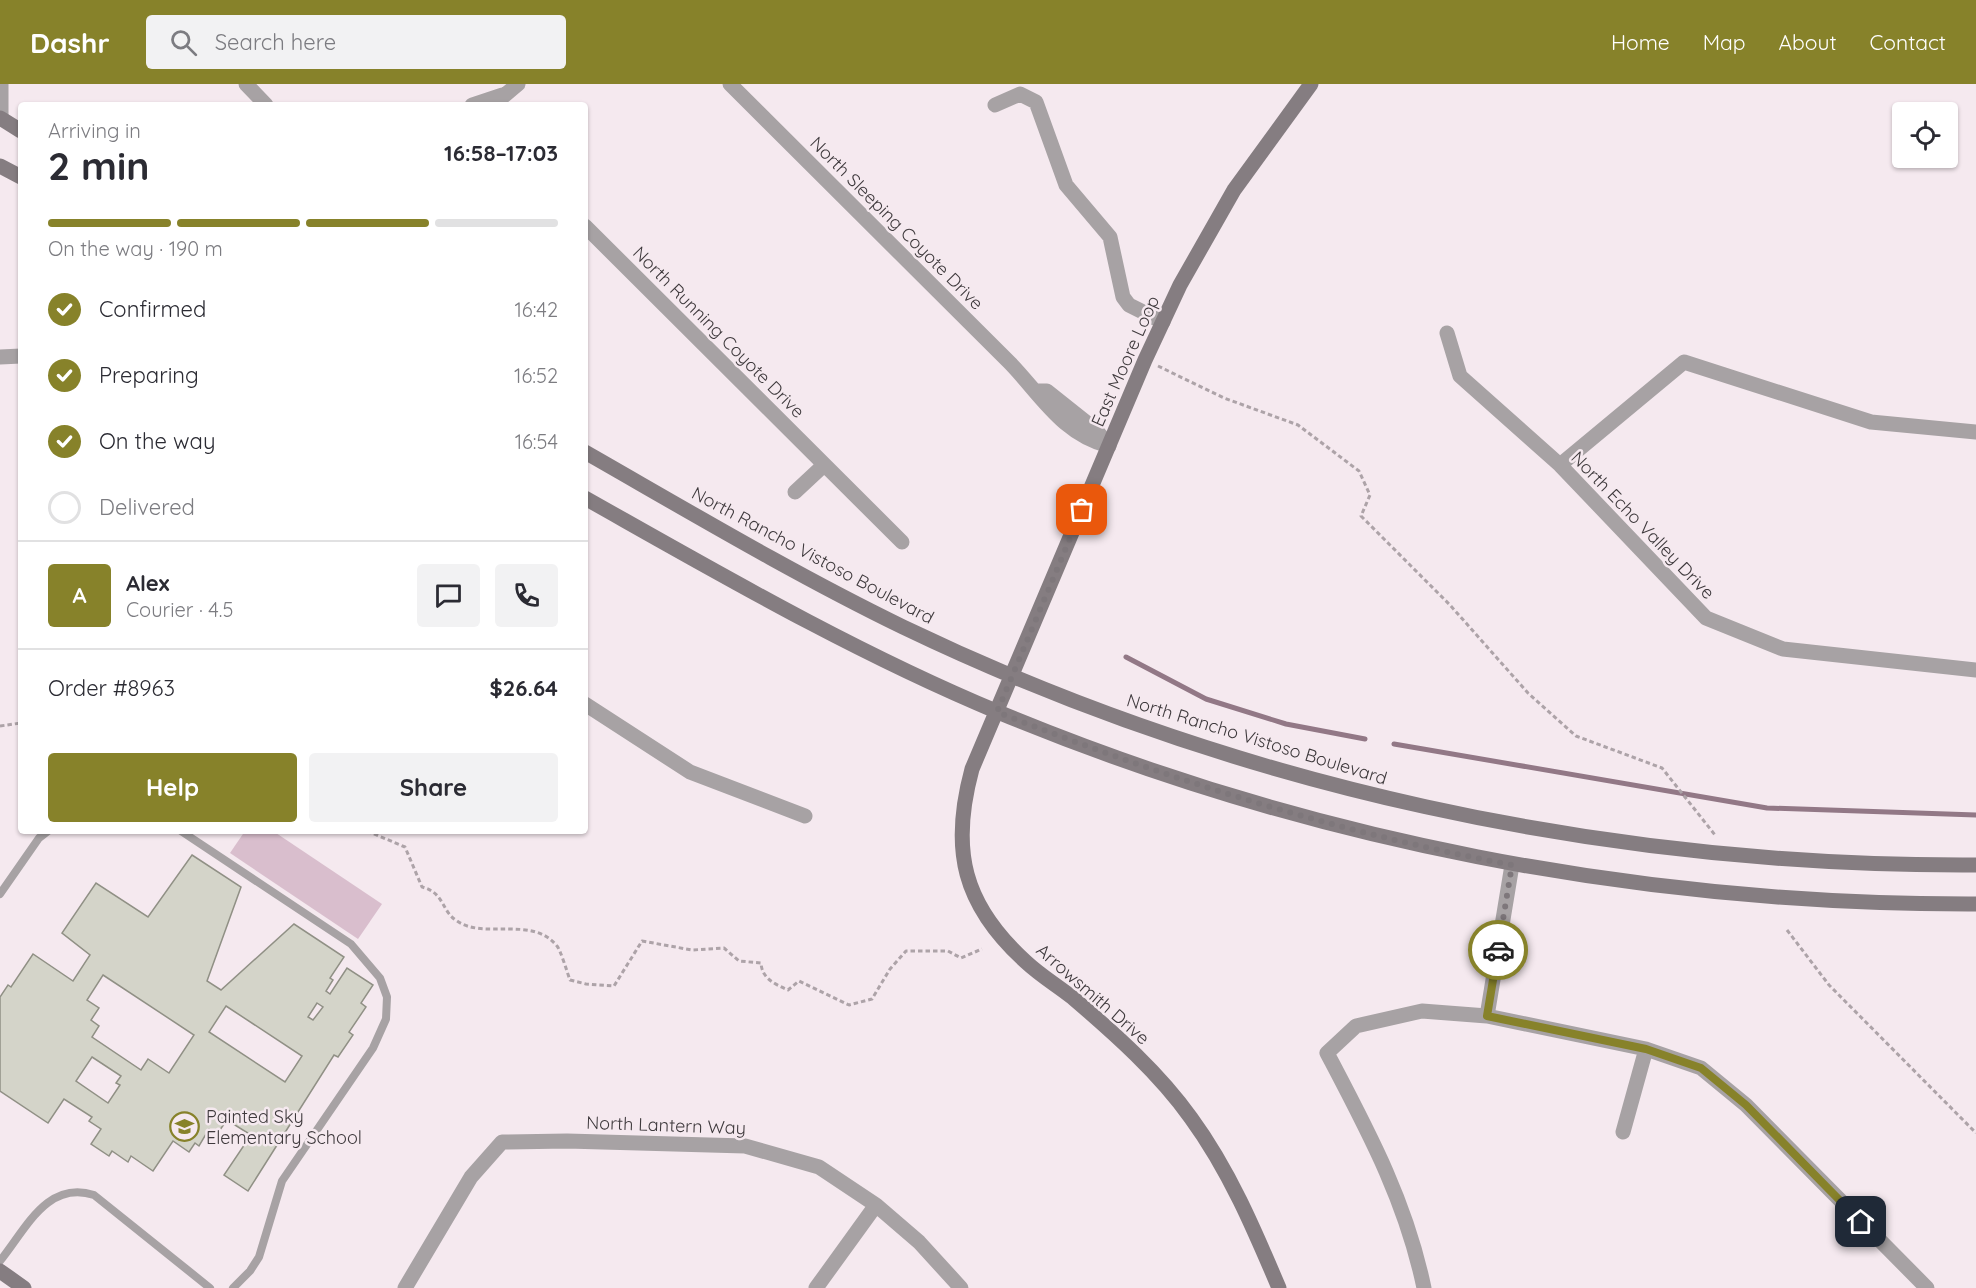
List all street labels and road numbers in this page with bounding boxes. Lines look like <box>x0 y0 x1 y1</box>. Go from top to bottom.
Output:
street label: North Sleeping Coyote Drive <box>805 131 989 315</box>
street label: North Running Coyote Drive <box>628 241 810 423</box>
street label: East Moore Loop <box>1086 292 1164 430</box>
street label: North Echo Valley Drive <box>1566 446 1720 604</box>
street label: North Rancho Vistoso Boulevard <box>688 481 938 629</box>
street label: North Rancho Vistoso Boulevard <box>1124 688 1390 790</box>
street label: Arrowsmith Drive <box>1032 939 1154 1049</box>
street label: North Lantern Way <box>586 1111 746 1139</box>

